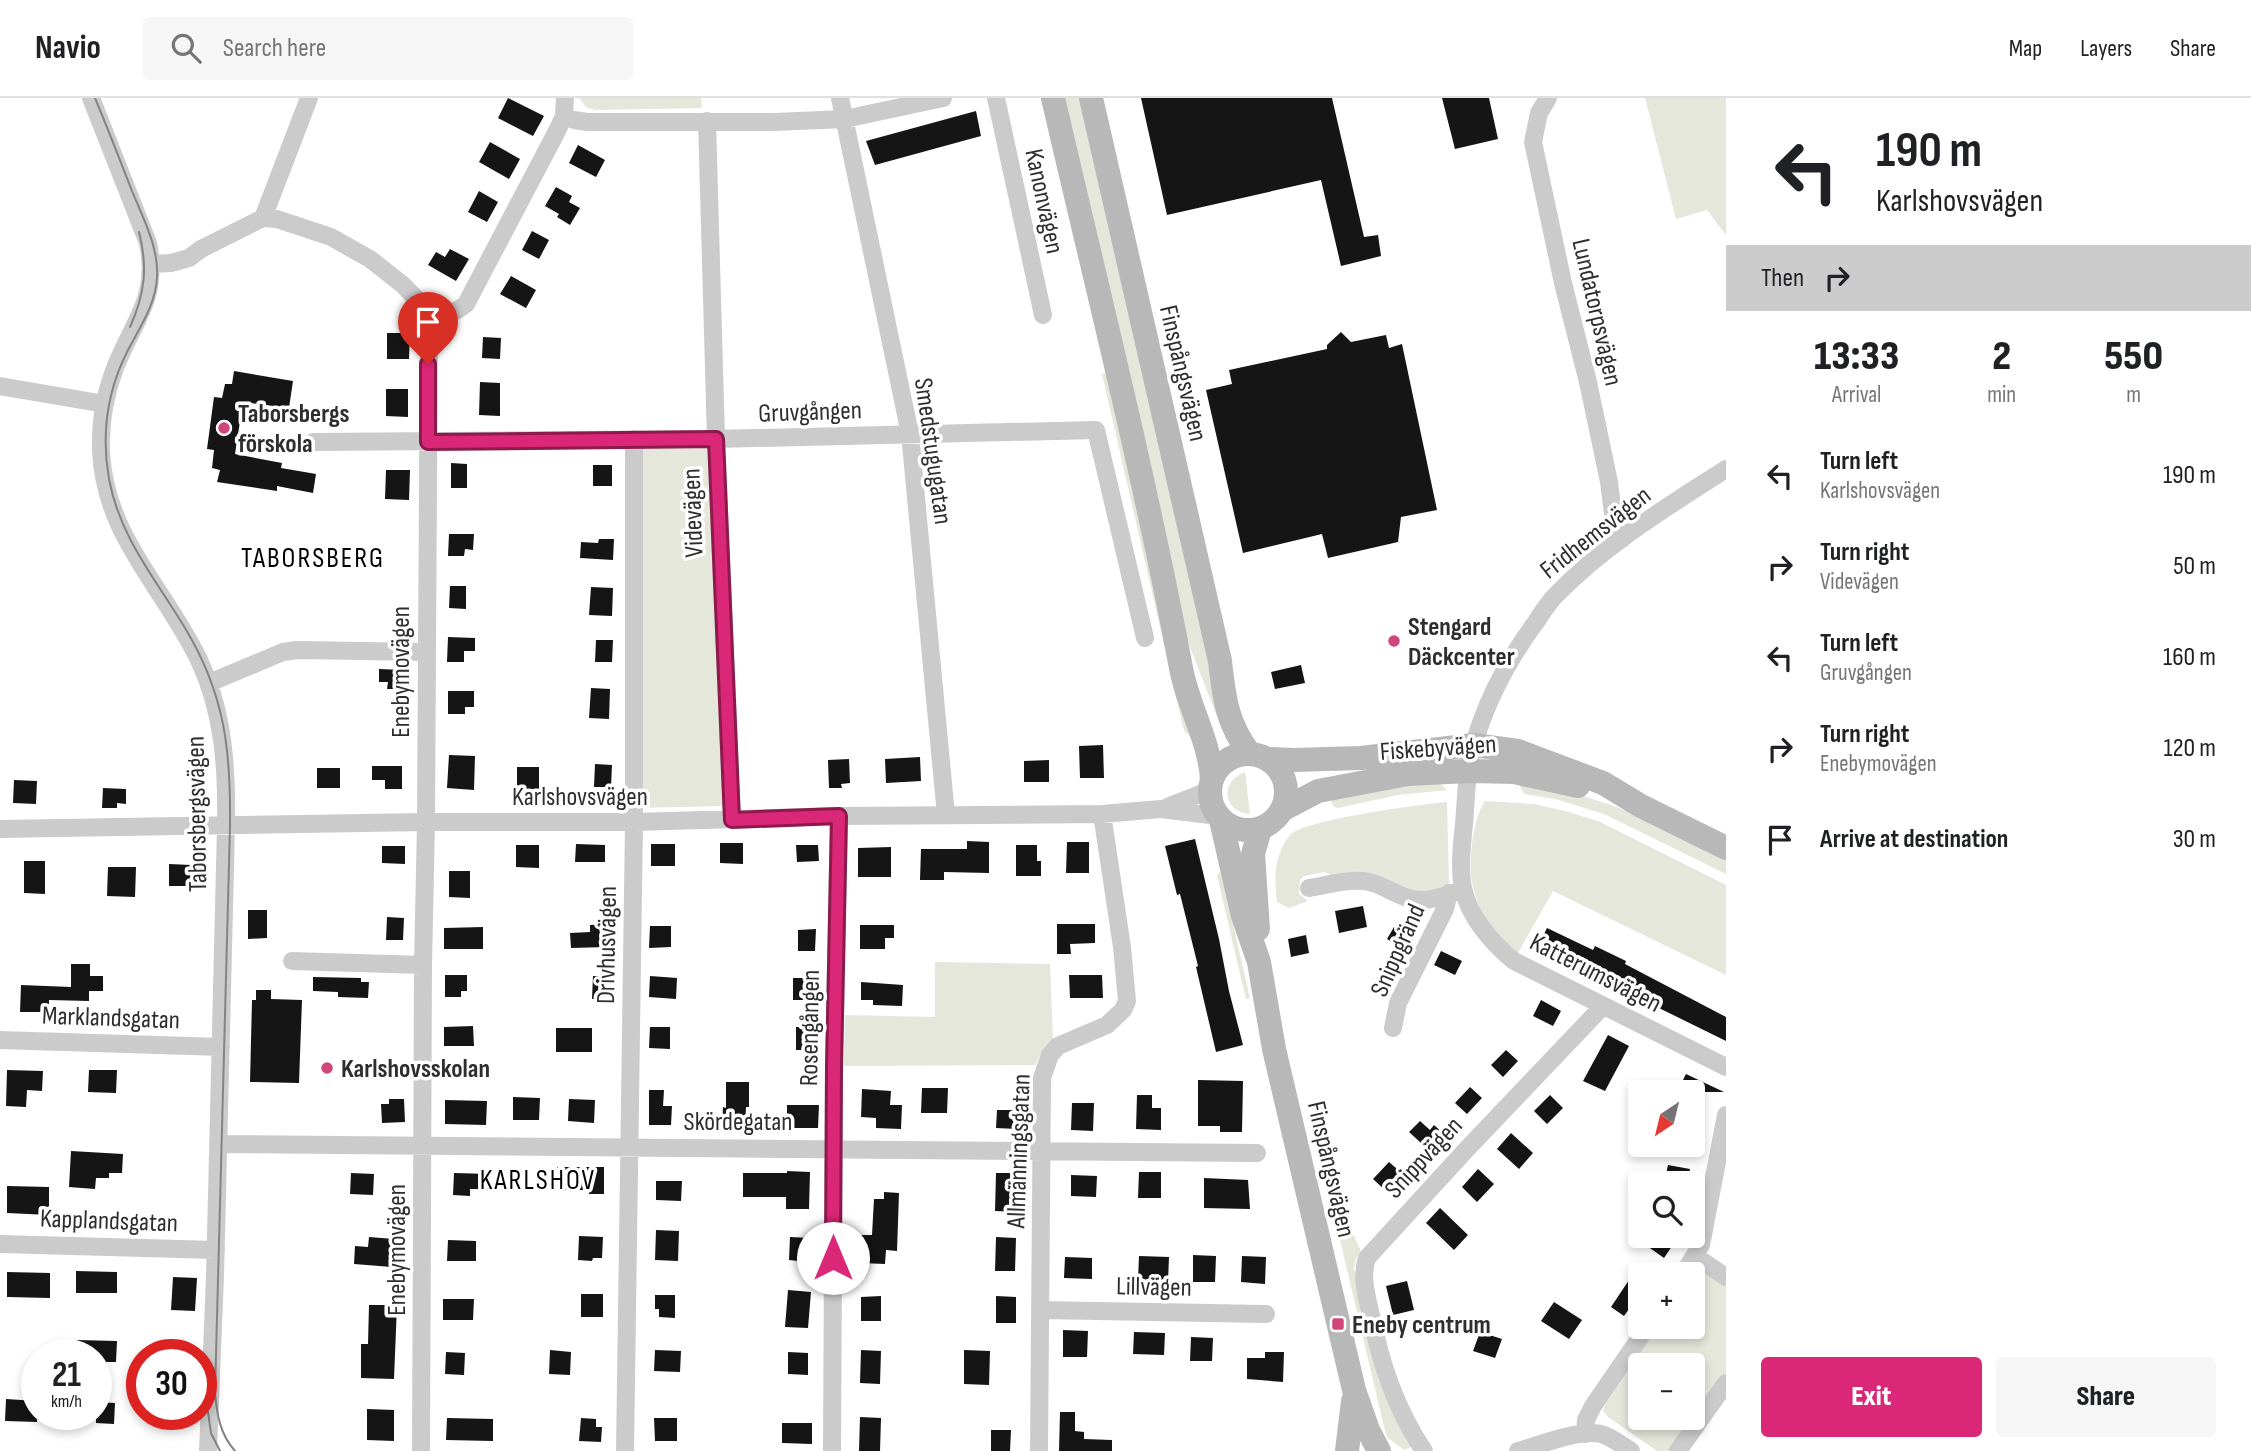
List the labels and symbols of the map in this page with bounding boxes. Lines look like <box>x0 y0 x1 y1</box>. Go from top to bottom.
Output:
street label: Kanonvägen <box>1017 146 1070 256</box>
street label: Lundatorpsvägen <box>1565 236 1629 389</box>
pin <box>398 292 458 364</box>
street label: Finspångsvägen <box>1152 302 1213 444</box>
street label: Smedstugugatan <box>907 376 958 526</box>
street label: Gruvgången <box>758 395 862 430</box>
place label: Taborsbergs förskola <box>238 399 350 460</box>
marker: Taborsbergs förskola <box>216 420 232 436</box>
street label: Videvägen <box>676 468 711 558</box>
street label: Fridhemsvägen <box>1534 480 1657 586</box>
district label: TABORSBERG <box>241 542 385 575</box>
street label: Enebymovägen <box>386 606 417 738</box>
place label: Stengard Däckcenter <box>1408 612 1515 673</box>
marker: Stengard Däckcenter <box>1386 633 1402 649</box>
street label: Fiskebyvägen <box>1379 729 1497 768</box>
street label: Taborsbergsvägen <box>181 736 214 892</box>
street label: Karlshovsvägen <box>512 782 648 813</box>
street label: Drivhusvägen <box>591 886 624 1004</box>
street label: Snippgränd <box>1364 900 1432 1002</box>
street label: Katterumsvägen <box>1524 927 1666 1020</box>
street label: Rosengången <box>794 970 827 1087</box>
street label: Marklandsgatan <box>42 1001 180 1036</box>
place label: Karlshovsskolan <box>341 1054 490 1085</box>
marker: Karlshovsskolan <box>319 1060 335 1076</box>
street label: Allmänningsgatan <box>1001 1073 1038 1230</box>
north arrow <box>1628 1080 1704 1157</box>
street label: Finspångsvägen <box>1300 1098 1361 1240</box>
street label: Skördegatan <box>684 1107 792 1138</box>
street label: Snippvägen <box>1379 1111 1470 1205</box>
district label: KARLSHOV <box>480 1164 596 1197</box>
street label: Enebymovägen <box>382 1184 413 1316</box>
street label: Kapplandsgatan <box>39 1204 179 1239</box>
position arrow <box>796 1221 870 1295</box>
street label: Lillvägen <box>1116 1271 1192 1304</box>
place label: Eneby centrum <box>1352 1310 1491 1341</box>
marker: Eneby centrum <box>1330 1316 1346 1332</box>
speed limit sign: 30 <box>126 1339 217 1430</box>

